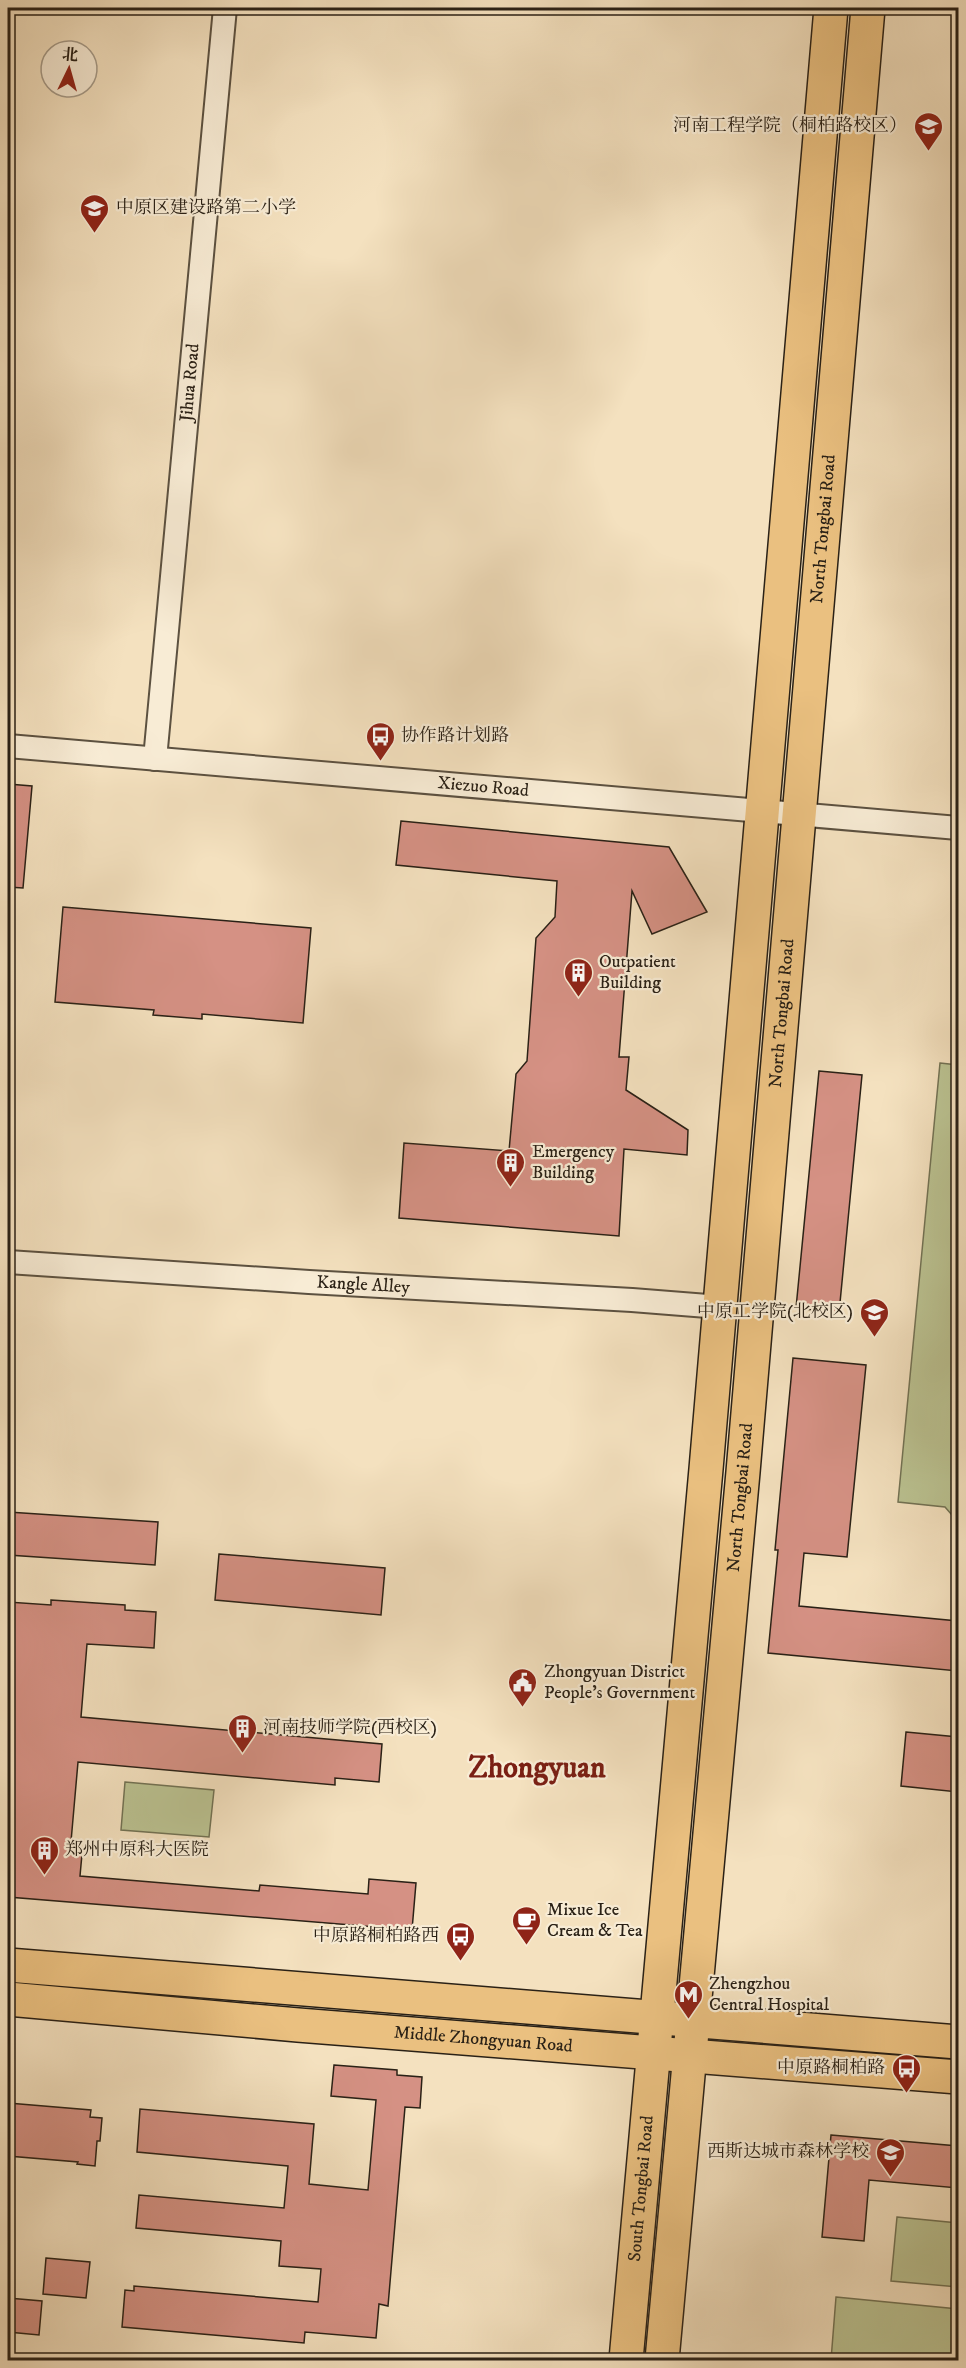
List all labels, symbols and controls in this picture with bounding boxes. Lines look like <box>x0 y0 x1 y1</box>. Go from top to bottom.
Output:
north arrow <box>39 39 99 99</box>
text: 北 <box>61 44 79 66</box>
school or university icon: 河南工程学院（桐柏路校区） <box>912 110 944 152</box>
place label: 河南工程学院（桐柏路校区） <box>673 115 907 137</box>
school or university icon: 中原区建设路第二小学 <box>79 192 111 234</box>
place label: 中原区建设路第二小学 <box>116 197 296 219</box>
street label: Jihua Road <box>175 343 205 425</box>
street label: North Tongbai Road <box>806 454 841 605</box>
bus stop icon: 协作路计划路 <box>364 720 396 762</box>
place label: 协作路计划路 <box>401 725 509 747</box>
street label: Xiezuo Road <box>437 772 530 802</box>
street label: North Tongbai Road <box>765 938 799 1089</box>
place label: Outpatient Building <box>599 951 676 994</box>
building icon: Outpatient Building <box>562 956 594 998</box>
place label: Emergency Building <box>532 1141 615 1184</box>
building icon: Emergency Building <box>495 1146 527 1188</box>
street label: Kangle Alley <box>316 1271 411 1299</box>
school or university icon: 中原工学院(北校区) <box>858 1296 890 1338</box>
place label: 中原工学院(北校区) <box>697 1301 853 1323</box>
street label: North Tongbai Road <box>723 1422 758 1573</box>
place label: Zhongyuan District People's Government <box>544 1661 695 1704</box>
public building icon: Zhongyuan District People's Government <box>507 1666 539 1708</box>
building icon: 河南技师学院(西校区) <box>226 1712 258 1754</box>
place label: 河南技师学院(西校区) <box>263 1717 437 1739</box>
district label: Zhongyuan <box>468 1750 606 1787</box>
building icon: 郑州中原科大医院 <box>28 1834 60 1876</box>
place label: 郑州中原科大医院 <box>65 1839 209 1861</box>
place label: Mixue Ice Cream & Tea <box>547 1899 643 1942</box>
cafe icon: Mixue Ice Cream & Tea <box>510 1904 542 1946</box>
bus stop icon: 中原路桐柏路西 <box>444 1920 476 1962</box>
place label: 中原路桐柏路西 <box>313 1925 439 1947</box>
place label: Zhengzhou Central Hospital <box>709 1973 830 2016</box>
metro station icon: Zhengzhou Central Hospital <box>672 1978 704 2020</box>
street label: Middle Zhongyuan Road <box>393 2022 574 2058</box>
bus stop icon: 中原路桐柏路 <box>890 2052 922 2094</box>
place label: 中原路桐柏路 <box>777 2057 885 2079</box>
street label: South Tongbai Road <box>624 2115 659 2263</box>
school or university icon: 西斯达城市森林学校 <box>874 2136 906 2178</box>
place label: 西斯达城市森林学校 <box>707 2141 869 2163</box>

